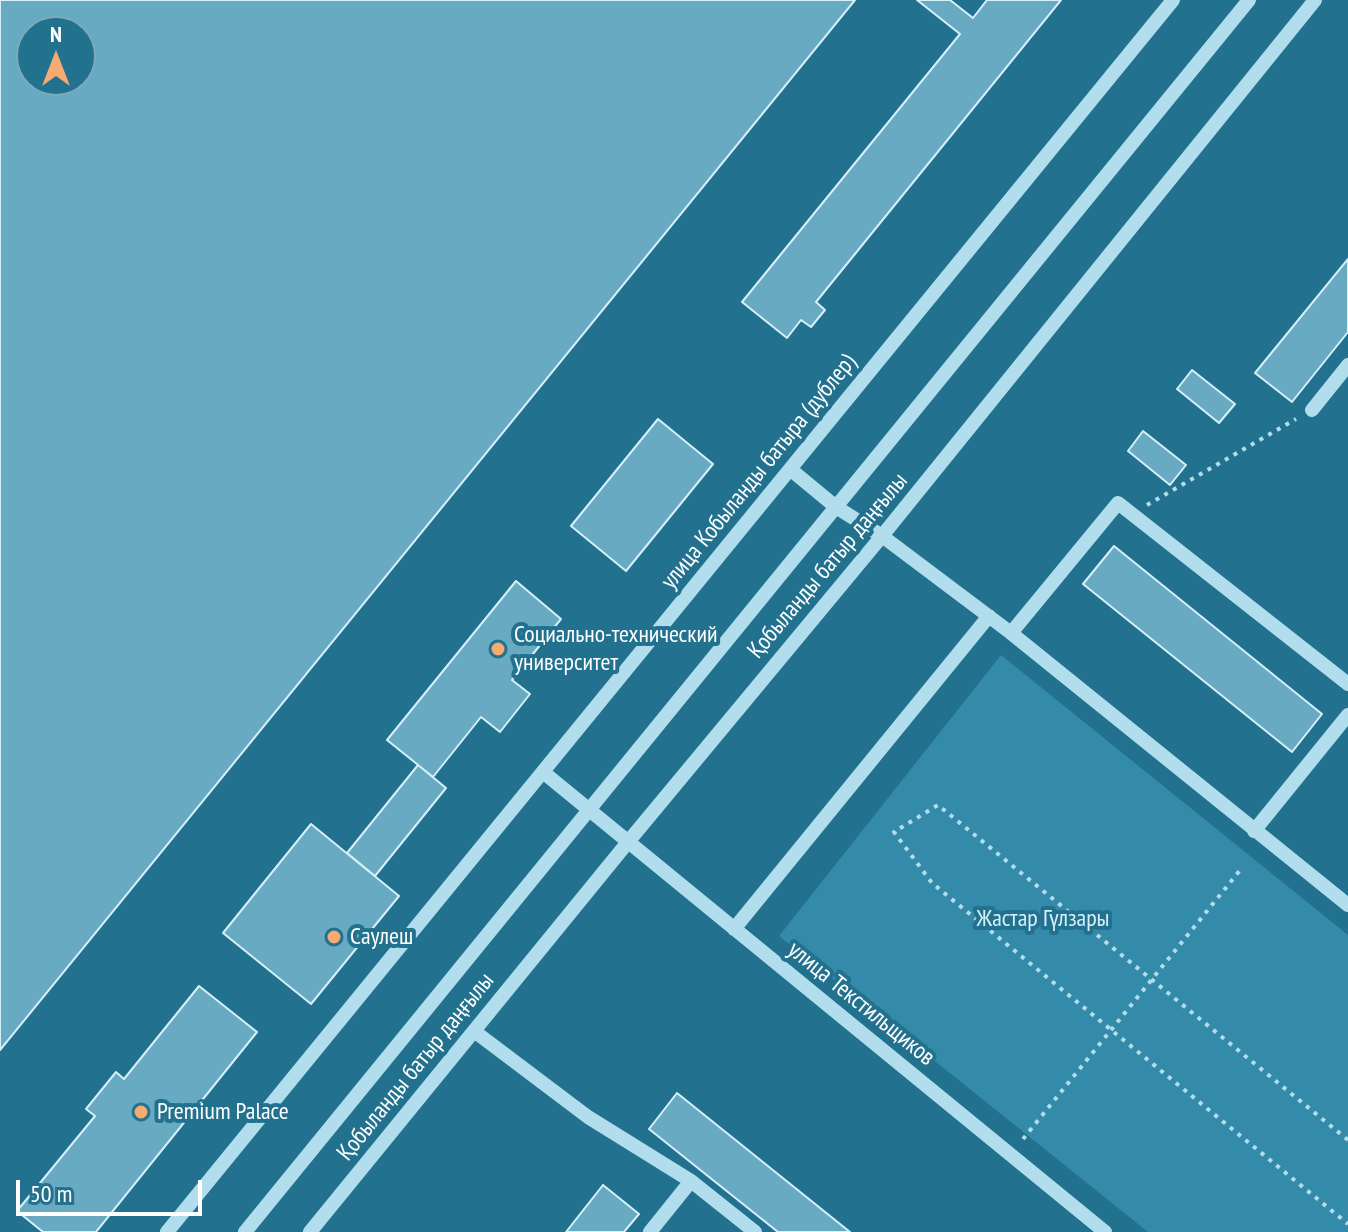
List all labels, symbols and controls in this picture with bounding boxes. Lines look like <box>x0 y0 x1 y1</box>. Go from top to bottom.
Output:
north arrow <box>16 16 96 96</box>
text: N <box>50 20 62 48</box>
street label: улица Кобыланды батыра (дублер) <box>655 349 863 595</box>
street label: Қобыланды батыр даңғылы <box>742 467 914 665</box>
place label: Социально-технический университет <box>514 621 718 677</box>
marker: Социально-технический университет <box>489 640 507 658</box>
park label: Жастар Гүлзары <box>976 905 1110 933</box>
place label: Саулеш <box>350 923 413 951</box>
marker: Саулеш <box>325 928 343 946</box>
street label: улица Текстильщиков <box>782 936 940 1072</box>
street label: Қобыланды батыр даңғылы <box>331 967 501 1167</box>
place label: Premium Palace <box>157 1098 289 1126</box>
marker: Premium Palace <box>132 1103 150 1121</box>
scale bar <box>20 1164 206 1214</box>
text: 50 m <box>30 1178 72 1209</box>

